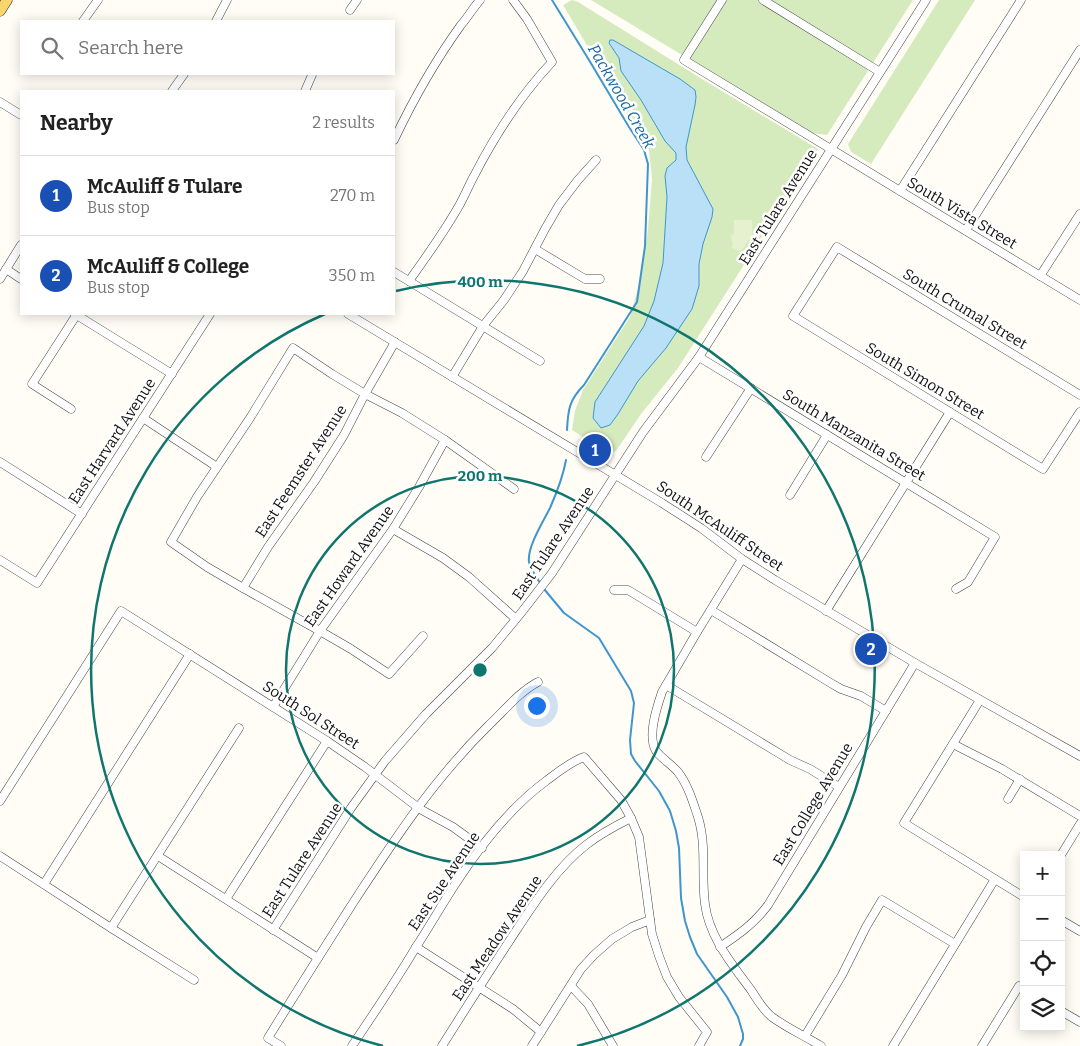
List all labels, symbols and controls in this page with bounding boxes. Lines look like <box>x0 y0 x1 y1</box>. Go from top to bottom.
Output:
search box <box>20 20 395 75</box>
icon: search <box>38 34 66 62</box>
text: Search here <box>78 36 183 59</box>
water label: Packwood Creek <box>584 41 659 152</box>
text: Nearby <box>40 110 113 136</box>
text: 2 results <box>312 113 375 132</box>
street label: East Tulare Avenue <box>735 146 821 268</box>
street label: South Vista Street <box>904 173 1020 253</box>
text: McAuliff & Tulare <box>87 175 242 198</box>
text: 1 <box>53 186 59 205</box>
text: 270 m <box>330 186 375 205</box>
text: Bus stop <box>87 198 150 217</box>
text: McAuliff & College <box>87 255 249 278</box>
street label: South Crumal Street <box>900 265 1031 353</box>
text: 2 <box>51 266 61 285</box>
text: 350 m <box>329 266 375 285</box>
text: 400 m <box>457 273 503 291</box>
text: Bus stop <box>87 278 150 297</box>
street label: South Simon Street <box>862 338 988 424</box>
street label: East Harvard Avenue <box>65 375 159 507</box>
street label: South Manzanita Street <box>779 385 929 485</box>
street label: East Feemster Avenue <box>251 401 351 541</box>
pin: 1 <box>579 431 611 469</box>
text: 200 m <box>458 467 503 485</box>
street label: South McAuliff Street <box>653 477 787 575</box>
street label: East Tulare Avenue <box>508 483 598 603</box>
street label: East Howard Avenue <box>300 502 398 630</box>
pin: 2 <box>855 630 887 668</box>
centre of rings <box>471 661 489 679</box>
street label: South Sol Street <box>259 677 363 753</box>
your location <box>524 693 550 719</box>
street label: East College Avenue <box>769 739 857 869</box>
street label: East Tulare Avenue <box>258 799 346 921</box>
street label: East Sue Avenue <box>404 828 484 934</box>
map controls <box>1020 851 1065 1031</box>
button: + <box>1020 851 1065 896</box>
street label: East Meadow Avenue <box>448 872 546 1004</box>
button: − <box>1020 896 1065 941</box>
button: locate <box>1020 941 1065 986</box>
button: layers <box>1020 986 1065 1031</box>

